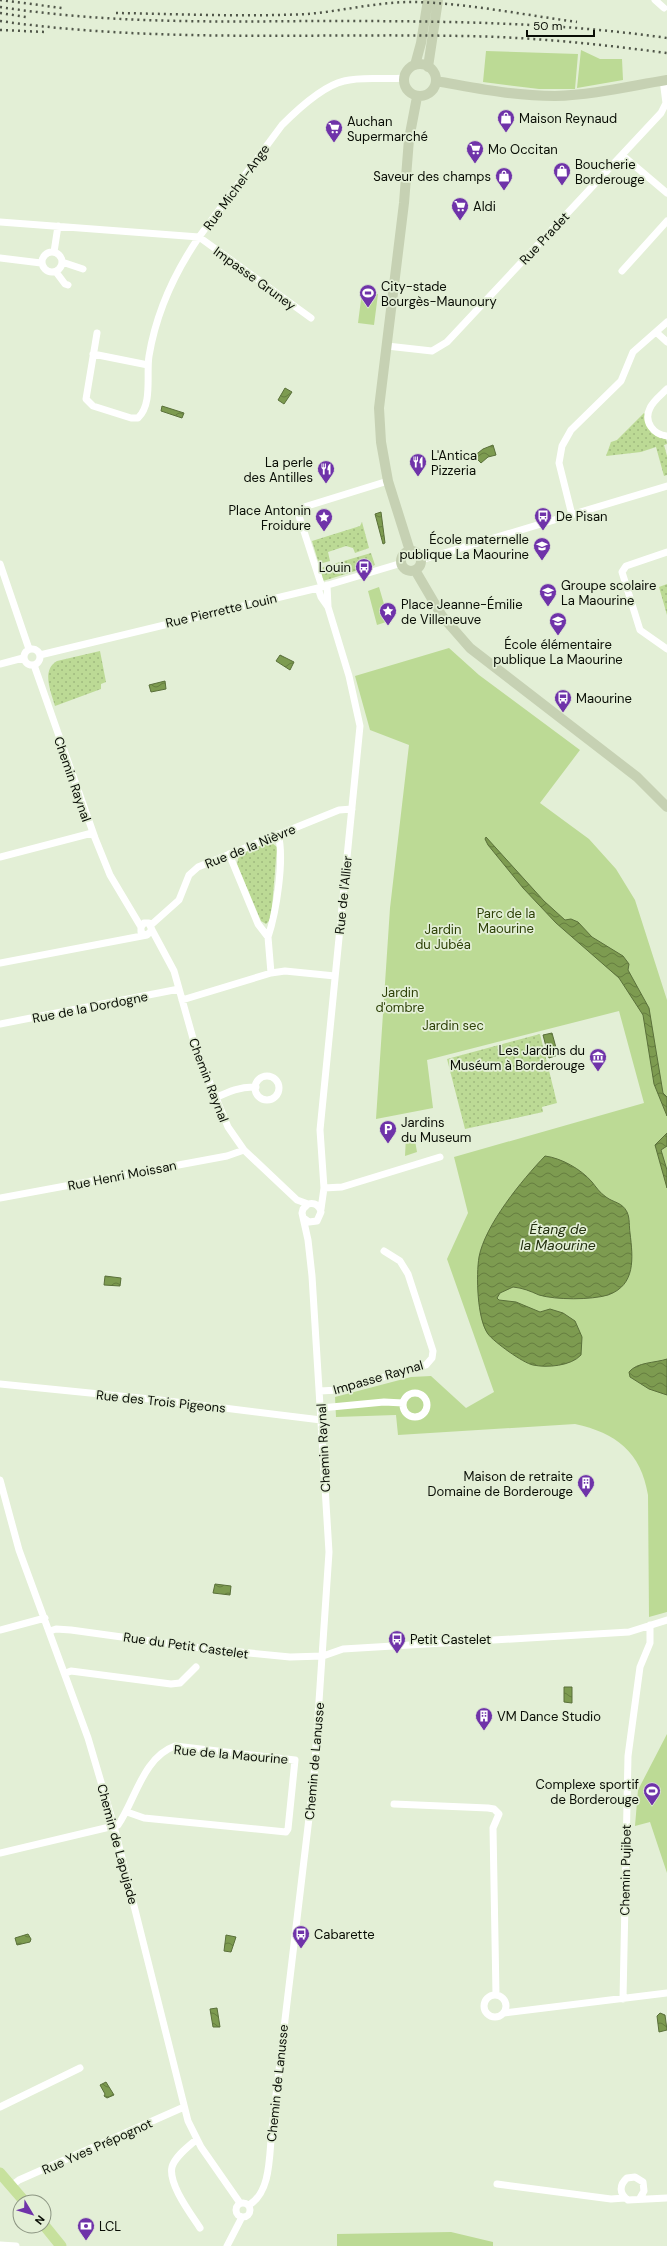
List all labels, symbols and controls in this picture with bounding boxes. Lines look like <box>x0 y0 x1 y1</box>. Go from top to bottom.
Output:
scale bar <box>527 12 594 38</box>
text: 50 m <box>533 18 562 34</box>
shop icon: Maison Reynaud <box>496 108 516 133</box>
place label: Maison Reynaud <box>519 110 617 127</box>
place label: Auchan Supermarché <box>347 113 428 145</box>
supermarket icon: Auchan Supermarché <box>324 118 344 143</box>
supermarket icon: Mo Occitan <box>465 139 485 164</box>
street label: Rue Michel-Ange <box>199 141 273 234</box>
place label: Mo Occitan <box>488 141 558 158</box>
place label: Boucherie Borderouge <box>575 156 645 188</box>
shop icon: Boucherie Borderouge <box>552 161 572 186</box>
shop icon: Saveur des champs <box>494 166 514 191</box>
place label: Saveur des champs <box>373 168 491 185</box>
supermarket icon: Aldi <box>450 196 470 221</box>
place label: Aldi <box>473 198 496 215</box>
street label: Rue Pradet <box>516 208 573 268</box>
street label: Impasse Gruney <box>210 243 299 314</box>
place label: City-stade Bourgès-Maunoury <box>381 278 497 310</box>
sports icon: City-stade Bourgès-Maunoury <box>358 283 378 308</box>
place label: L'Antica Pizzeria <box>431 447 477 479</box>
restaurant icon: L'Antica Pizzeria <box>408 452 428 477</box>
place label: La perle des Antilles <box>243 454 313 486</box>
restaurant icon: La perle des Antilles <box>316 459 336 484</box>
place label: Place Antonin Froidure <box>228 502 311 534</box>
bus stop icon: De Pisan <box>533 506 553 531</box>
place icon: Place Antonin Froidure <box>314 507 334 532</box>
place label: De Pisan <box>556 508 608 525</box>
place label: École maternelle publique La Maourine <box>399 530 529 563</box>
school or university icon: École maternelle publique La Maourine <box>532 536 552 561</box>
bus stop icon: Louin <box>354 557 374 582</box>
place label: Louin <box>319 559 351 576</box>
place label: Groupe scolaire La Maourine <box>561 577 656 609</box>
school or university icon: Groupe scolaire La Maourine <box>538 582 558 607</box>
street label: Rue Pierrette Louin <box>164 589 278 632</box>
place label: Place Jeanne-Émilie de Villeneuve <box>401 595 523 628</box>
place icon: Place Jeanne-Émilie de Villeneuve <box>378 601 398 626</box>
school or university icon: École élémentaire publique La Maourine <box>548 611 568 636</box>
place label: École élémentaire publique La Maourine <box>493 635 623 668</box>
bus stop icon: Maourine <box>553 688 573 713</box>
place label: Maourine <box>576 690 632 707</box>
street label: Chemin Raynal <box>50 734 95 824</box>
street label: Rue de la Nièvre <box>202 821 298 872</box>
street label: Rue de l'Allier <box>331 855 356 935</box>
park label: Parc de la Maourine <box>477 905 535 937</box>
park label: Jardin du Jubéa <box>415 921 471 953</box>
park label: Jardin d'ombre <box>375 984 425 1016</box>
street label: Rue de la Dordogne <box>31 988 149 1027</box>
park label: Jardin sec <box>422 1017 484 1034</box>
street label: Chemin Raynal <box>185 1036 232 1125</box>
place label: Les Jardins du Muséum à Borderouge <box>450 1042 585 1074</box>
museum icon: Les Jardins du Muséum à Borderouge <box>588 1047 608 1072</box>
place label: Jardins du Museum <box>401 1114 471 1146</box>
parking icon: Jardins du Museum <box>378 1119 398 1144</box>
street label: Rue Henri Moissan <box>66 1157 178 1194</box>
water label: Étang de la Maourine <box>520 1220 596 1254</box>
street label: Impasse Raynal <box>331 1357 425 1398</box>
street label: Rue des Trois Pigeons <box>95 1386 227 1417</box>
street label: Chemin Raynal <box>313 1403 334 1493</box>
place label: Maison de retraite Domaine de Borderouge <box>428 1468 573 1500</box>
building icon: Maison de retraite Domaine de Borderouge <box>576 1473 596 1498</box>
street label: Rue du Petit Castelet <box>122 1628 250 1663</box>
bus stop icon: Petit Castelet <box>387 1629 407 1654</box>
place label: Petit Castelet <box>410 1631 491 1648</box>
street label: Chemin de Lanusse <box>301 1701 328 1821</box>
building icon: VM Dance Studio <box>474 1706 494 1731</box>
place label: VM Dance Studio <box>497 1708 601 1725</box>
street label: Rue de la Maourine <box>173 1741 289 1768</box>
place label: Complexe sportif de Borderouge <box>535 1776 640 1808</box>
sports icon: Complexe sportif de Borderouge <box>642 1781 662 1806</box>
street label: Chemin de Lapujade <box>93 1782 142 1906</box>
street label: Chemin Pujibet <box>616 1824 635 1916</box>
bus stop icon: Cabarette <box>291 1924 311 1949</box>
place label: Cabarette <box>314 1926 375 1943</box>
street label: Chemin de Lanusse <box>263 2023 292 2143</box>
street label: Rue Yves Prépognot <box>39 2114 155 2178</box>
north arrow <box>12 2194 52 2234</box>
text: N <box>32 2213 48 2228</box>
bank icon: LCL <box>76 2216 96 2241</box>
place label: LCL <box>99 2218 121 2235</box>

